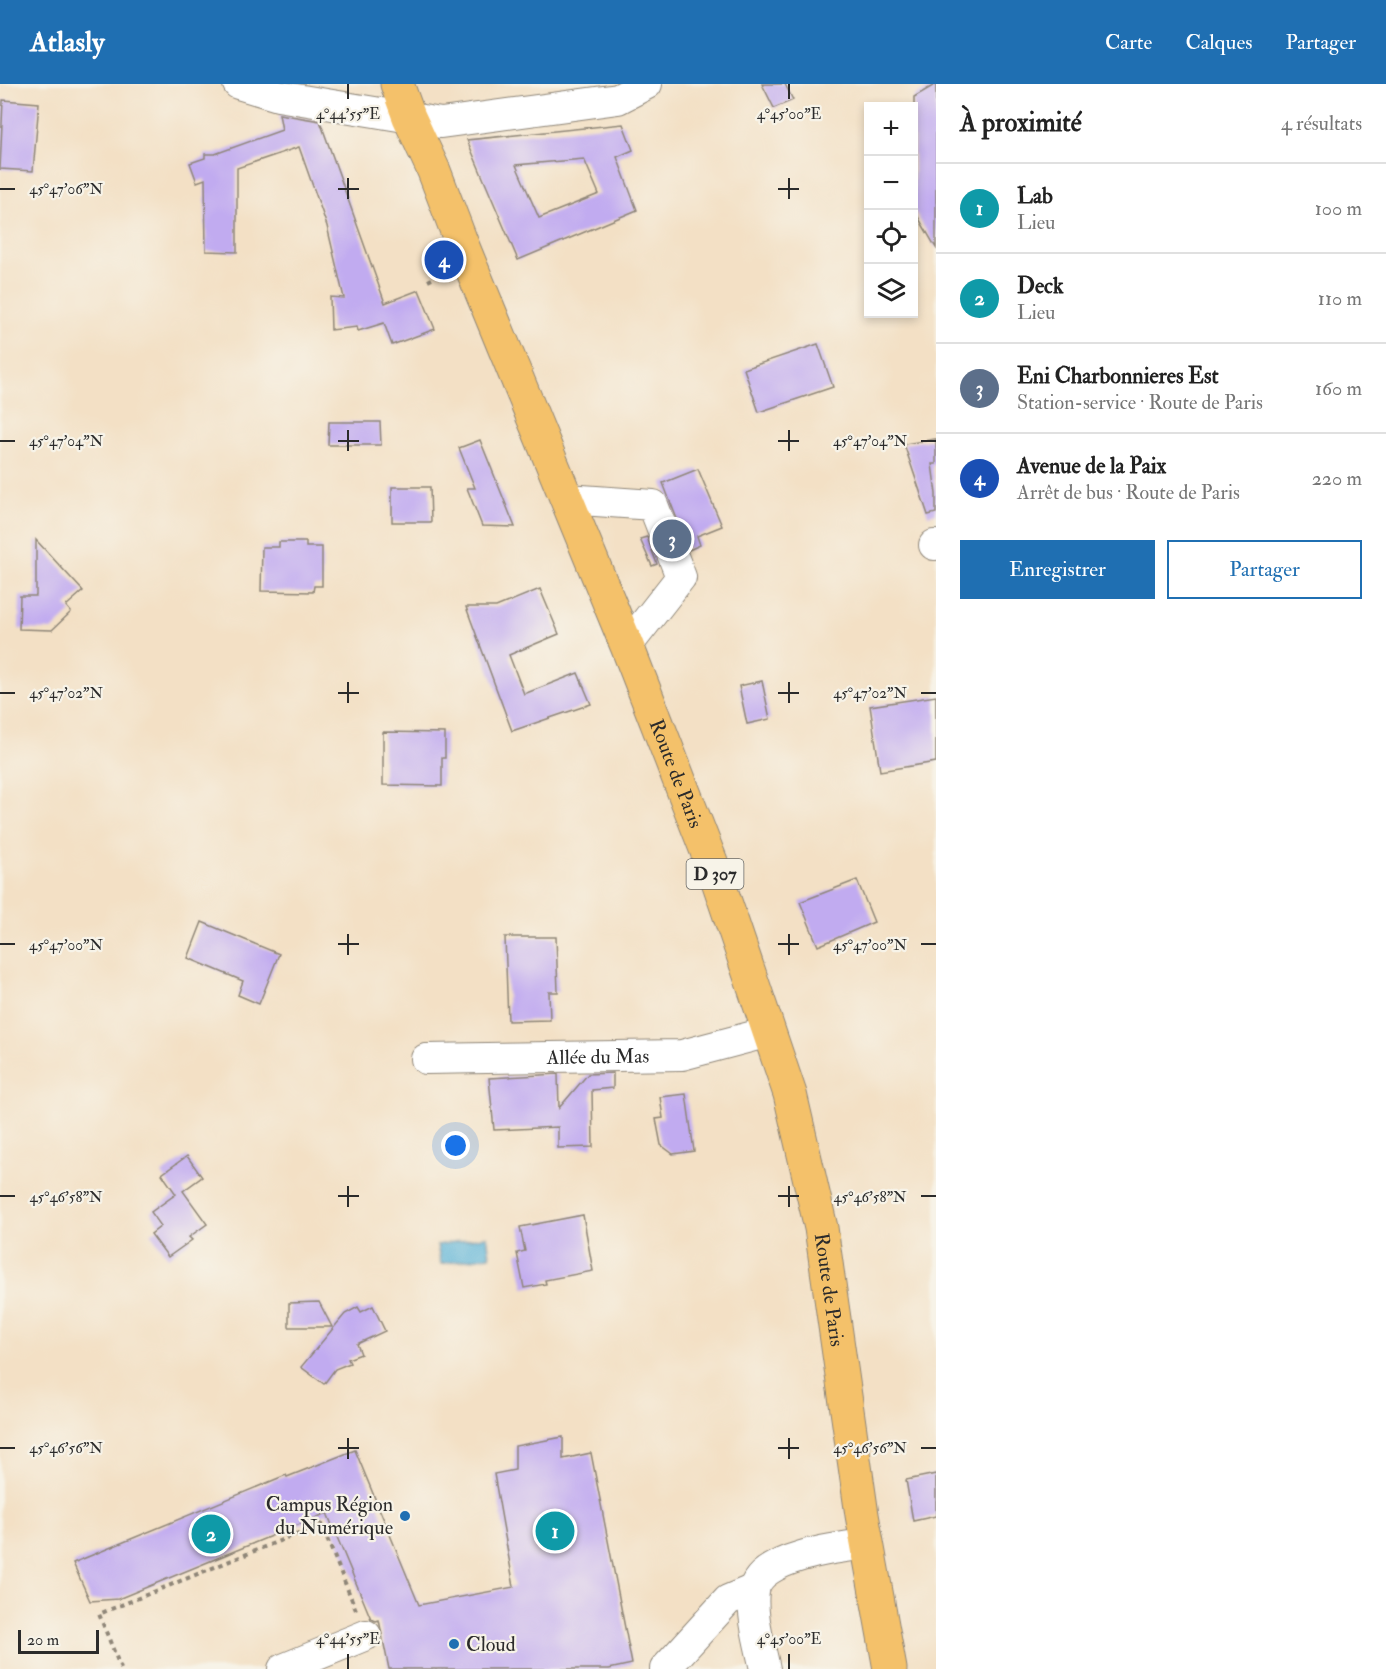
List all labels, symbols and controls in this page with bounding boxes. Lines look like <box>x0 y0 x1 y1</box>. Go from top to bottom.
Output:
text: Atlasly <box>30 25 104 60</box>
text: Carte <box>1105 29 1152 56</box>
text: Calques <box>1185 29 1252 56</box>
text: Partager <box>1285 29 1356 56</box>
map controls <box>864 102 918 318</box>
button: + <box>864 102 918 156</box>
text: 4°44'55"E <box>316 105 380 124</box>
text: 4°45'00"E <box>757 105 822 124</box>
text: À proximité <box>960 107 1082 139</box>
text: 4 résultats <box>1281 111 1362 136</box>
button: − <box>864 156 918 210</box>
text: 45°47'06"N <box>29 180 103 199</box>
text: Lab <box>1017 182 1053 210</box>
text: 1 <box>976 196 983 221</box>
text: 100 m <box>1315 196 1362 221</box>
button: locate <box>864 210 918 264</box>
text: Lieu <box>1017 210 1055 235</box>
pin: 4 <box>424 238 464 282</box>
button: layers <box>864 264 918 318</box>
text: Deck <box>1017 272 1064 300</box>
text: 2 <box>974 286 985 311</box>
text: 110 m <box>1318 286 1362 311</box>
text: Lieu <box>1017 300 1055 325</box>
text: Eni Charbonnieres Est <box>1017 362 1219 390</box>
text: 3 <box>976 376 983 401</box>
text: 160 m <box>1315 376 1362 401</box>
text: Station-service · Route de Paris <box>1017 390 1263 415</box>
text: 45°47'04"N <box>29 432 104 451</box>
text: 45°47'04"N <box>833 432 908 451</box>
text: Avenue de la Paix <box>1017 452 1166 480</box>
text: 4 <box>974 466 985 491</box>
text: 220 m <box>1312 466 1362 491</box>
text: Arrêt de bus · Route de Paris <box>1017 480 1240 505</box>
pin: 3 <box>652 516 692 562</box>
button: Enregistrer <box>960 540 1155 599</box>
button: Partager <box>1167 540 1362 599</box>
text: 45°47'02"N <box>29 684 103 703</box>
text: 45°47'02"N <box>833 684 907 703</box>
street label: Route de Paris <box>644 715 709 831</box>
road number: D 307 <box>686 859 744 889</box>
text: 45°47'00"N <box>29 936 103 955</box>
text: 45°47'00"N <box>833 936 907 955</box>
street label: Allée du Mas <box>545 1043 650 1070</box>
your location <box>441 1131 470 1160</box>
text: 45°46'58"N <box>29 1188 103 1207</box>
text: 45°46'58"N <box>833 1188 907 1207</box>
street label: Route de Paris <box>809 1231 850 1348</box>
text: 45°46'56"N <box>29 1439 103 1458</box>
text: 45°46'56"N <box>833 1439 907 1458</box>
place label: Campus Région du Numérique <box>266 1492 393 1540</box>
pin: 1 <box>536 1508 574 1554</box>
marker: Campus Région du Numérique <box>398 1509 412 1523</box>
pin: 2 <box>192 1512 230 1556</box>
scale bar <box>18 1627 99 1654</box>
text: 20 m <box>27 1630 59 1650</box>
text: 4°44'55"E <box>316 1630 380 1649</box>
text: 4°45'00"E <box>757 1630 822 1649</box>
place label: Cloud <box>466 1632 516 1657</box>
marker: Cloud <box>447 1637 461 1651</box>

